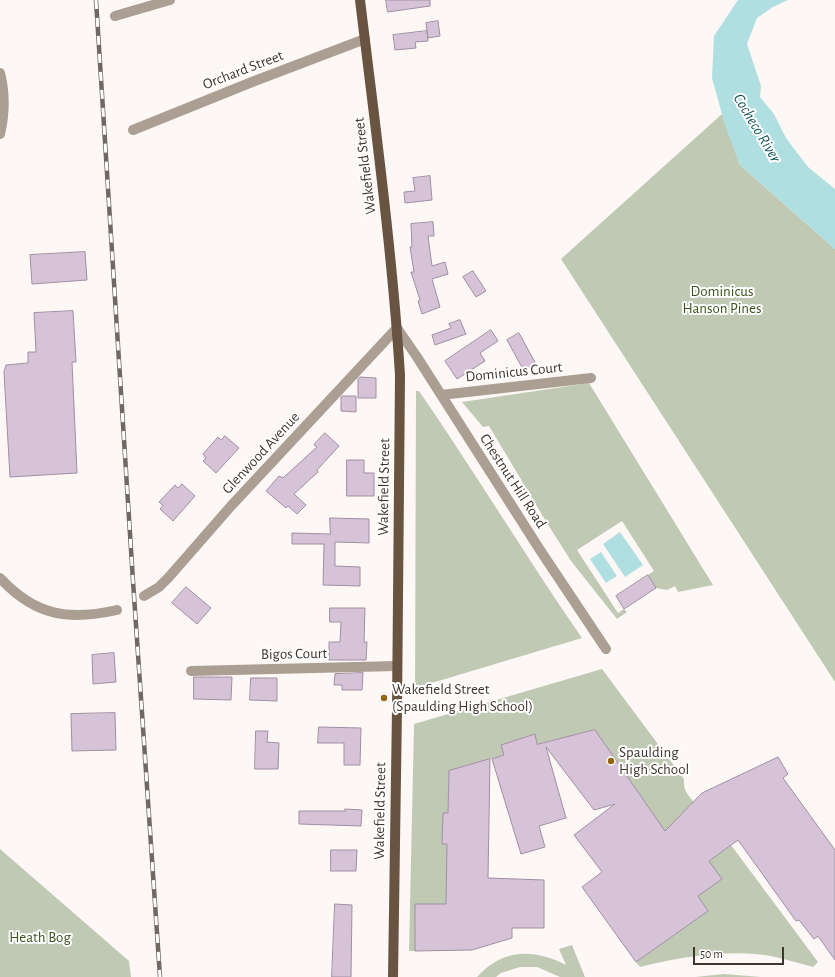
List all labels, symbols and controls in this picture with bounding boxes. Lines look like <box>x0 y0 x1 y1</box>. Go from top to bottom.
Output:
street label: Orchard Street <box>200 46 286 94</box>
water label: Cocheco River <box>729 90 785 166</box>
street label: Wakefield Street <box>350 117 380 215</box>
park label: Dominicus Hanson Pines <box>682 282 762 317</box>
street label: Dominicus Court <box>465 358 563 386</box>
street label: Glenwood Avenue <box>218 408 304 498</box>
street label: Chestnut Hill Road <box>476 430 550 532</box>
street label: Wakefield Street <box>374 438 394 536</box>
street label: Bigos Court <box>261 644 327 664</box>
place label: Wakefield Street (Spaulding High School) <box>392 680 533 715</box>
marker: Wakefield Street (Spaulding High School) <box>379 693 389 703</box>
place label: Spaulding High School <box>619 743 689 778</box>
marker: Spaulding High School <box>606 756 616 766</box>
street label: Wakefield Street <box>370 762 390 860</box>
park label: Heath Bog <box>9 928 71 946</box>
scale bar <box>695 939 786 965</box>
text: 50 m <box>700 948 723 960</box>

